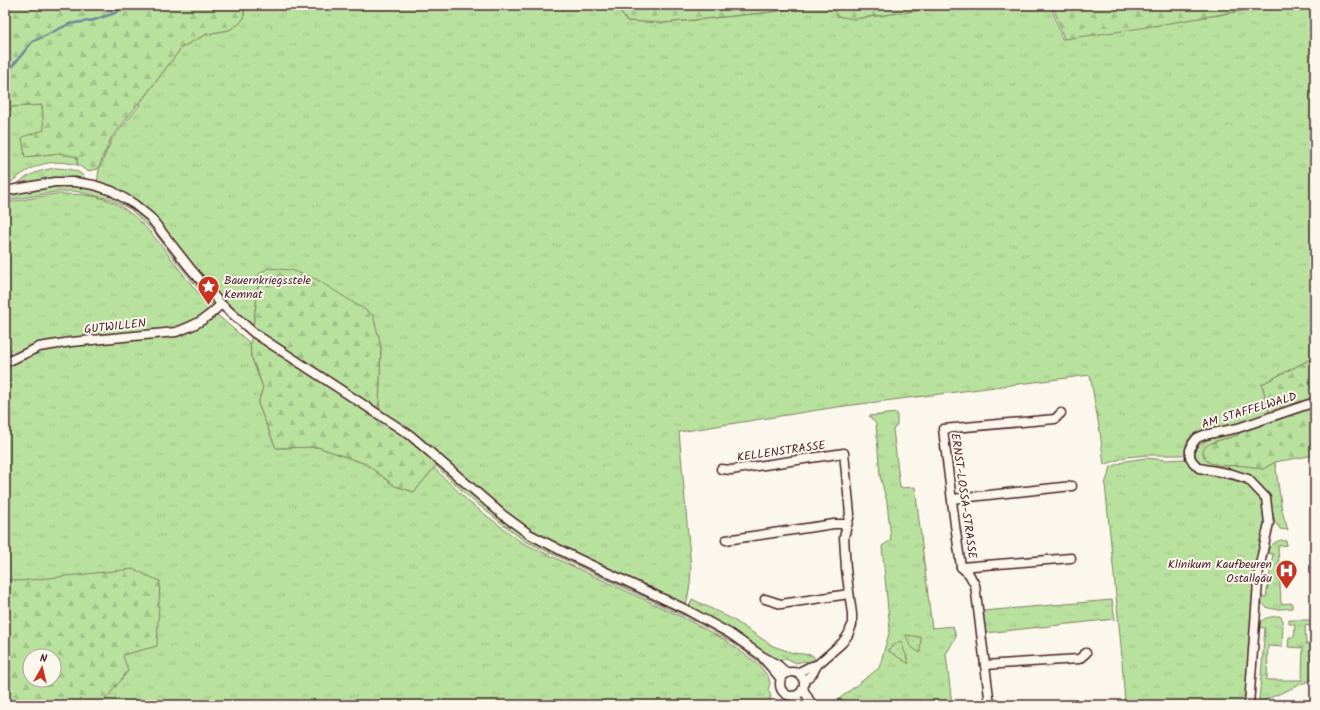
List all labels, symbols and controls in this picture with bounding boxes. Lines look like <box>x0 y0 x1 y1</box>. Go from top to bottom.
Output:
place label: Bauernkriegsstele Kemnat <box>224 271 312 304</box>
place icon: Bauernkriegsstele Kemnat <box>196 274 222 307</box>
street label: GUTWILLEN <box>83 314 147 339</box>
street label: AM STAFFELWALD <box>1199 387 1299 434</box>
street label: ERNST-LOSSA-STRASSE <box>945 432 982 561</box>
street label: KELLENSTRASSE <box>736 436 828 467</box>
place label: Klinikum Kaufbeuren Ostallgäu <box>1168 555 1272 588</box>
hospital icon: Klinikum Kaufbeuren Ostallgäu <box>1274 558 1300 591</box>
north arrow <box>22 648 62 688</box>
text: N <box>39 650 48 668</box>

